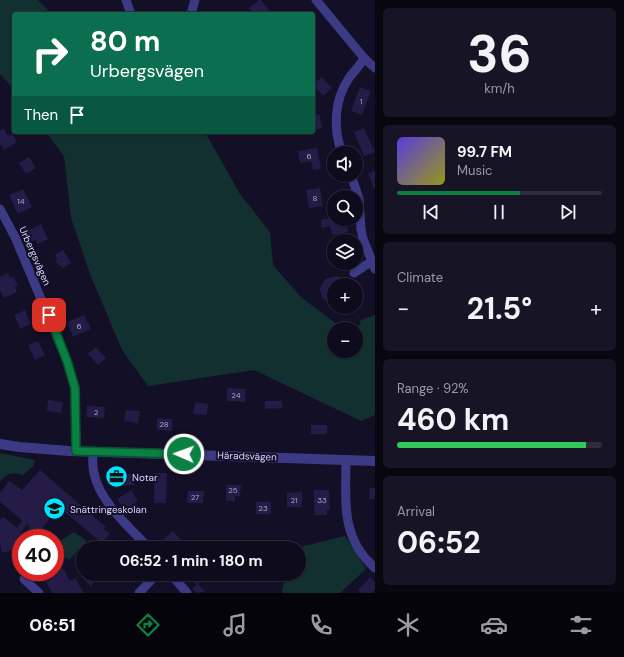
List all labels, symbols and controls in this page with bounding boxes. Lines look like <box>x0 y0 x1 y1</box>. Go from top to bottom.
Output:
text: 36 <box>467 20 532 88</box>
text: 80 m <box>90 23 160 60</box>
icon: right <box>24 28 76 80</box>
text: Urbergsvägen <box>90 59 204 83</box>
text: km/h <box>484 80 515 97</box>
house number: 1 <box>360 96 362 106</box>
icon: arrive <box>66 104 88 126</box>
text: Then <box>24 105 58 125</box>
text: 99.7 FM <box>457 142 512 162</box>
map controls <box>327 146 363 358</box>
button: sound <box>327 146 363 182</box>
house number: 6 <box>306 151 312 161</box>
text: Music <box>457 162 492 179</box>
button: search <box>327 190 363 226</box>
house number: 8 <box>313 193 318 203</box>
house number: 14 <box>17 196 25 206</box>
icon: previous <box>420 201 442 223</box>
icon: pause <box>488 201 510 223</box>
icon: next <box>557 201 579 223</box>
street label: Urbergsvägen <box>16 224 54 288</box>
button: layers <box>327 234 363 270</box>
text: Climate <box>397 269 443 286</box>
button: + <box>327 278 363 314</box>
text: 21.5° <box>467 289 532 328</box>
text: − <box>397 294 409 323</box>
text: + <box>590 294 602 323</box>
pin <box>32 298 66 332</box>
icon: arrive <box>38 304 60 326</box>
house number: 6 <box>76 321 82 331</box>
button: − <box>327 322 363 358</box>
text: Range · 92% <box>397 380 469 397</box>
house number: 24 <box>231 390 241 400</box>
text: 460 km <box>397 400 509 439</box>
house number: 2 <box>94 407 99 417</box>
house number: 28 <box>159 419 169 429</box>
position arrow <box>163 433 205 475</box>
street label: Häradsvägen <box>217 448 277 464</box>
office icon: Notar <box>103 464 129 490</box>
place label: Notar <box>132 471 158 484</box>
house number: 25 <box>228 485 238 495</box>
house number: 27 <box>191 492 199 502</box>
house number: 21 <box>290 495 298 505</box>
house number: 33 <box>317 495 327 505</box>
school or university icon: Snättringeskolan <box>41 496 67 522</box>
place label: Snättringeskolan <box>70 503 147 516</box>
house number: 23 <box>258 503 268 513</box>
text: Arrival <box>397 503 435 520</box>
text: 06:52 <box>397 523 481 562</box>
speed limit sign: 40 <box>12 529 64 581</box>
text: 06:52 · 1 min · 180 m <box>119 551 263 571</box>
icon: directions <box>134 611 162 639</box>
icon: music <box>221 611 249 639</box>
icon: phone <box>307 611 335 639</box>
icon: climate <box>394 611 422 639</box>
icon: car <box>480 611 508 639</box>
icon: filters <box>567 611 595 639</box>
text: 06:51 <box>29 613 76 637</box>

